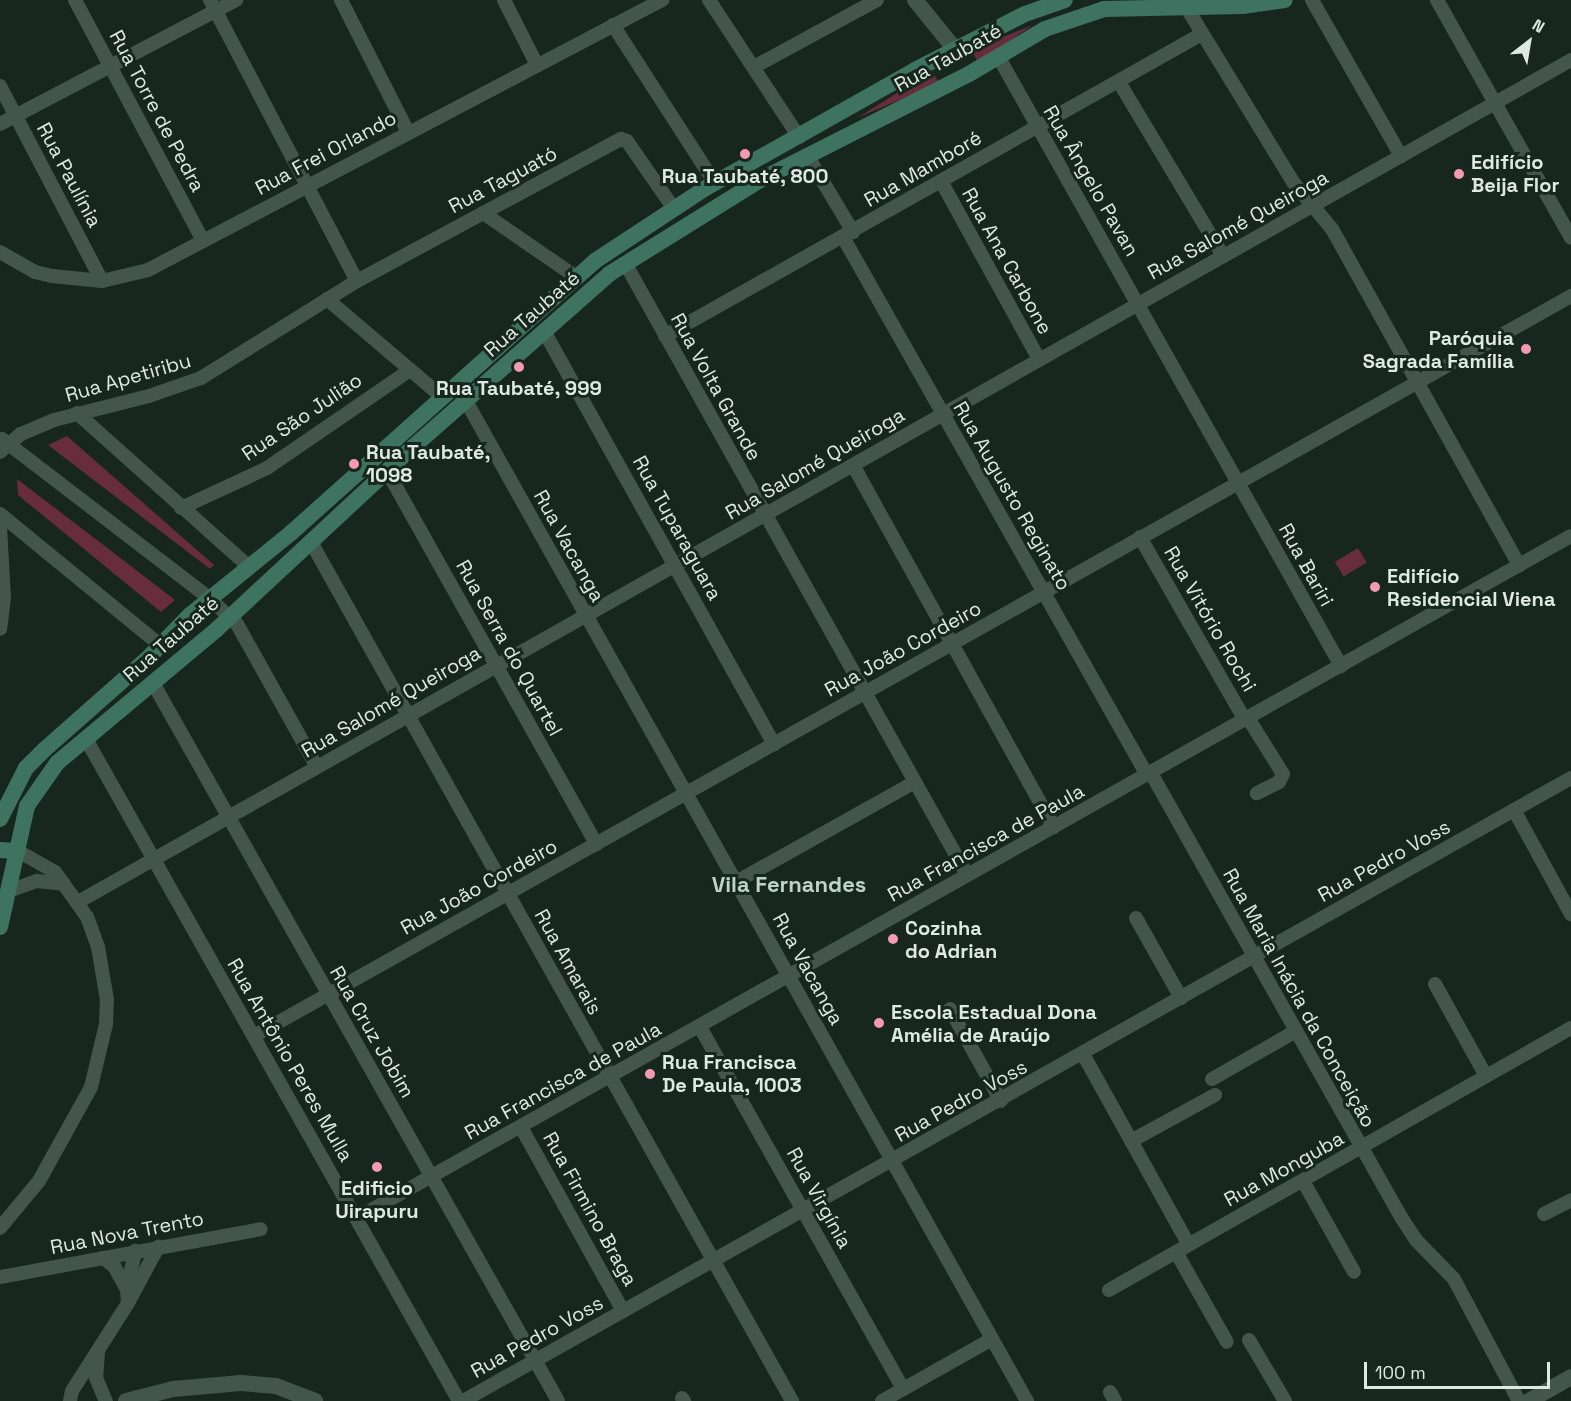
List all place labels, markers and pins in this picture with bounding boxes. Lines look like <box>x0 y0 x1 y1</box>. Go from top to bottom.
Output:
marker: Rua Taubaté, 800 <box>738 147 752 161</box>
place label: Edifício Beija Flor <box>1471 150 1559 197</box>
place label: Rua Taubaté, 800 <box>661 164 829 188</box>
marker: Edifício Beija Flor <box>1452 167 1466 181</box>
place label: Paróquia Sagrada Família <box>1363 326 1514 373</box>
marker: Paróquia Sagrada Família <box>1519 342 1533 356</box>
marker: Rua Taubaté, 999 <box>512 360 526 374</box>
place label: Rua Taubaté, 999 <box>435 376 603 400</box>
place label: Rua Taubaté, 1098 <box>366 440 491 487</box>
marker: Rua Taubaté, 1098 <box>347 457 361 471</box>
place label: Edifício Residencial Viena <box>1387 564 1556 611</box>
marker: Edifício Residencial Viena <box>1368 580 1382 594</box>
place label: Cozinha do Adrian <box>905 916 998 963</box>
marker: Cozinha do Adrian <box>886 932 900 946</box>
place label: Escola Estadual Dona Amélia de Araújo <box>891 1000 1097 1047</box>
marker: Escola Estadual Dona Amélia de Araújo <box>872 1016 886 1030</box>
place label: Rua Francisca De Paula, 1003 <box>662 1050 802 1097</box>
marker: Rua Francisca De Paula, 1003 <box>643 1067 657 1081</box>
marker: Edificio Uirapuru <box>370 1160 384 1174</box>
place label: Edificio Uirapuru <box>335 1176 419 1223</box>

